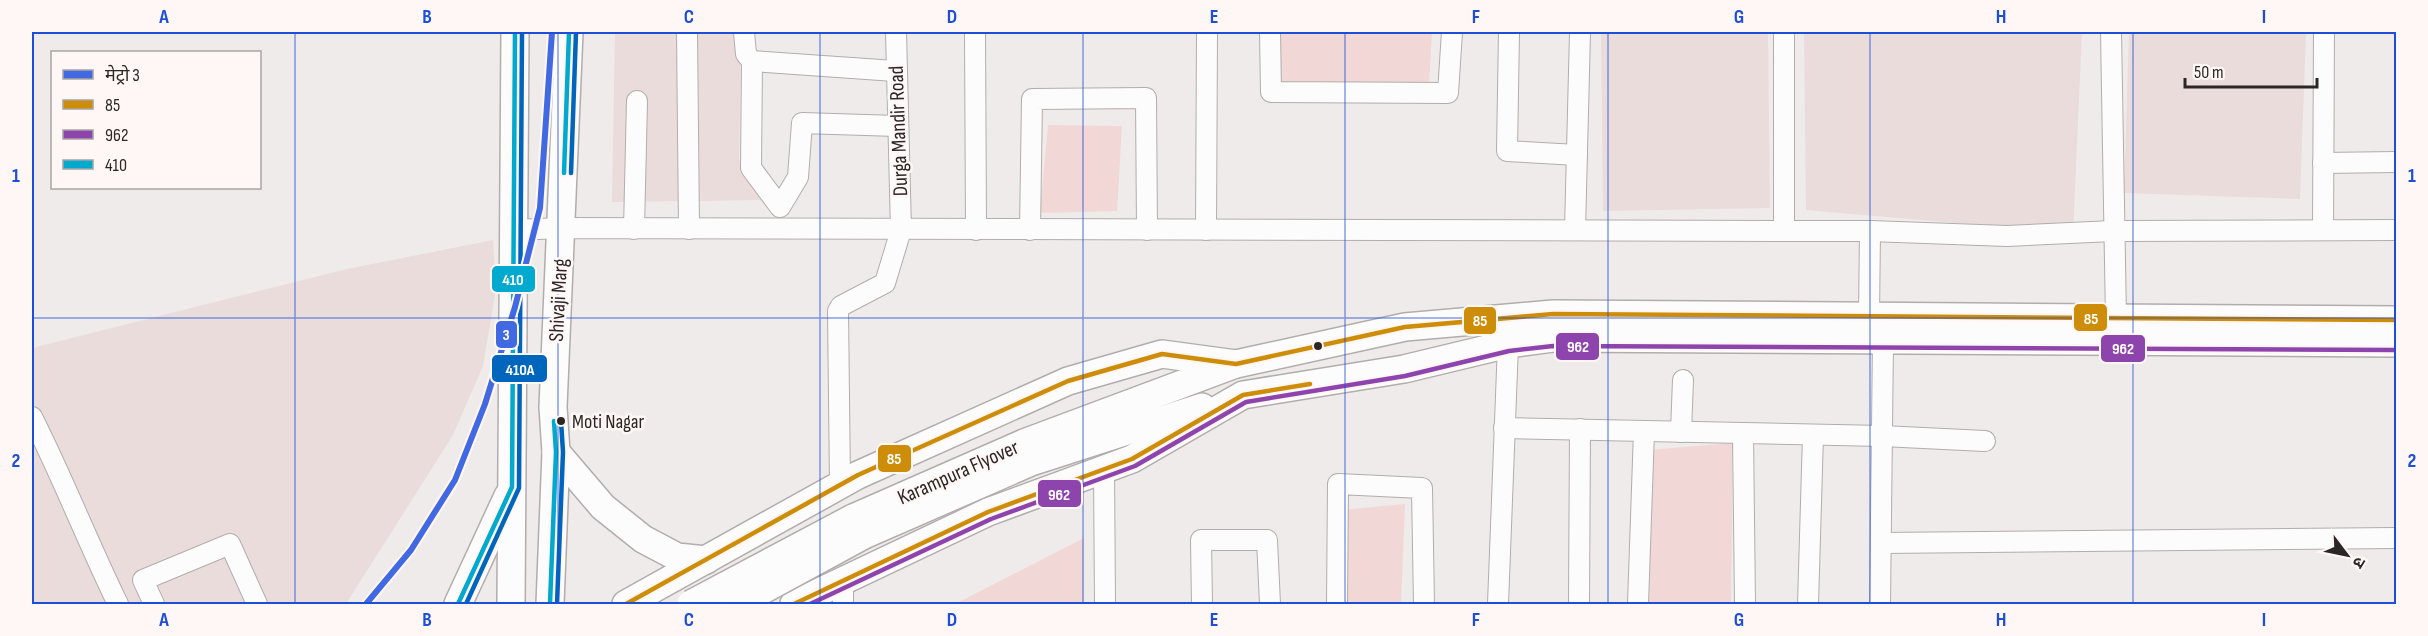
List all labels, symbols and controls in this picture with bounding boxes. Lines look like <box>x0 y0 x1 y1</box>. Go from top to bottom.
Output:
text: A <box>158 5 169 29</box>
text: B <box>422 5 432 29</box>
text: C <box>684 5 694 29</box>
text: D <box>947 5 957 29</box>
text: E <box>1210 5 1218 29</box>
text: F <box>1472 5 1480 29</box>
text: G <box>1734 5 1744 29</box>
text: H <box>1996 5 2006 29</box>
text: I <box>2262 5 2266 29</box>
legend <box>51 51 261 189</box>
scale bar <box>2185 51 2317 89</box>
text: 50 m <box>2194 62 2224 83</box>
text: मेट्रो 3 <box>105 64 140 86</box>
street label: Durga Mandir Road <box>884 65 913 197</box>
text: 85 <box>105 95 120 116</box>
text: 962 <box>105 125 128 146</box>
text: 410 <box>105 155 127 176</box>
text: 1 <box>12 164 20 188</box>
text: 1 <box>2408 164 2416 188</box>
street label: Shivaji Marg <box>544 258 573 342</box>
line badge: 410 <box>491 265 536 293</box>
text: 410 <box>502 271 524 290</box>
line badge: 85 <box>2073 303 2108 332</box>
line badge: 85 <box>1463 306 1497 335</box>
text: 85 <box>2084 310 2098 329</box>
text: 85 <box>1473 312 1487 331</box>
line badge: 3 <box>495 320 518 349</box>
text: 3 <box>502 326 510 345</box>
line badge: 962 <box>1555 332 1600 361</box>
line badge: 962 <box>2100 334 2146 363</box>
text: 962 <box>1567 338 1589 357</box>
unlabelled marker <box>1312 340 1324 352</box>
text: 962 <box>2112 340 2134 359</box>
line badge: 410A <box>491 354 548 383</box>
text: 410A <box>506 361 535 380</box>
place label: Moti Nagar <box>572 410 644 434</box>
marker: Moti Nagar <box>555 415 567 427</box>
street label: Karampura Flyover <box>894 435 1023 510</box>
line badge: 85 <box>877 444 912 473</box>
text: 2 <box>12 449 20 473</box>
text: 2 <box>2408 449 2416 473</box>
text: 85 <box>887 450 901 469</box>
line badge: 962 <box>1037 479 1082 508</box>
text: 962 <box>1048 486 1070 505</box>
north arrow <box>2317 525 2377 585</box>
text: उ <box>2348 553 2369 572</box>
text: A <box>158 608 169 632</box>
text: B <box>422 608 432 632</box>
text: C <box>684 608 694 632</box>
text: D <box>947 608 957 632</box>
text: E <box>1210 608 1218 632</box>
text: F <box>1472 608 1480 632</box>
text: G <box>1734 608 1744 632</box>
text: H <box>1996 608 2006 632</box>
text: I <box>2262 608 2266 632</box>

